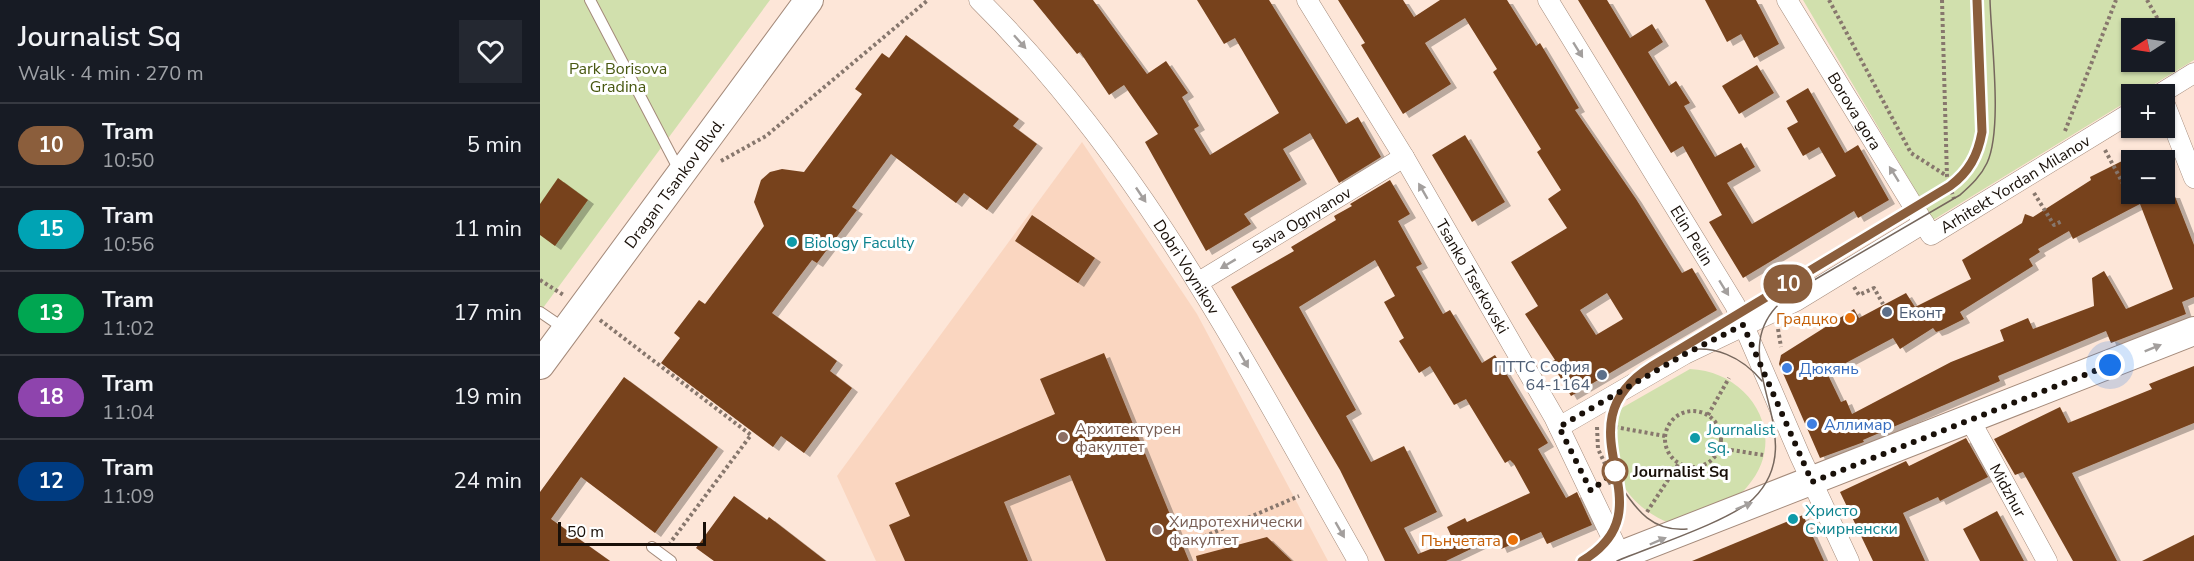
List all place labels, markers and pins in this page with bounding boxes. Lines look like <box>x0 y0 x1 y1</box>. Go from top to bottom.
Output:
place label: Biology Faculty <box>804 232 915 254</box>
marker: Biology Faculty <box>785 235 799 249</box>
place label: Еконт <box>1899 302 1943 324</box>
marker: Еконт <box>1880 305 1894 319</box>
place label: Градцко <box>1776 308 1838 330</box>
marker: Градцко <box>1843 311 1857 325</box>
place label: ПТТС София 64-1164 <box>1494 356 1590 396</box>
place label: Дюкянь <box>1799 358 1859 380</box>
marker: Дюкянь <box>1780 361 1794 375</box>
marker: ПТТС София 64-1164 <box>1595 368 1609 382</box>
place label: Аллимар <box>1824 414 1892 436</box>
marker: Аллимар <box>1805 417 1819 431</box>
place label: Архитектурен факултет <box>1075 418 1181 458</box>
place label: Journalist Sq. <box>1706 419 1775 459</box>
marker: Архитектурен факултет <box>1056 430 1070 444</box>
marker: Journalist Sq. <box>1688 431 1702 445</box>
marker: Journalist Sq <box>1602 458 1628 484</box>
place label: Journalist Sq <box>1632 461 1729 483</box>
place label: Христо Смирненски <box>1805 500 1898 540</box>
place label: Хидротехнически факултет <box>1169 511 1302 551</box>
marker: Христо Смирненски <box>1786 512 1800 526</box>
marker: Хидротехнически факултет <box>1150 523 1164 537</box>
place label: Пънчетата <box>1421 530 1501 552</box>
marker: Пънчетата <box>1506 533 1520 547</box>

